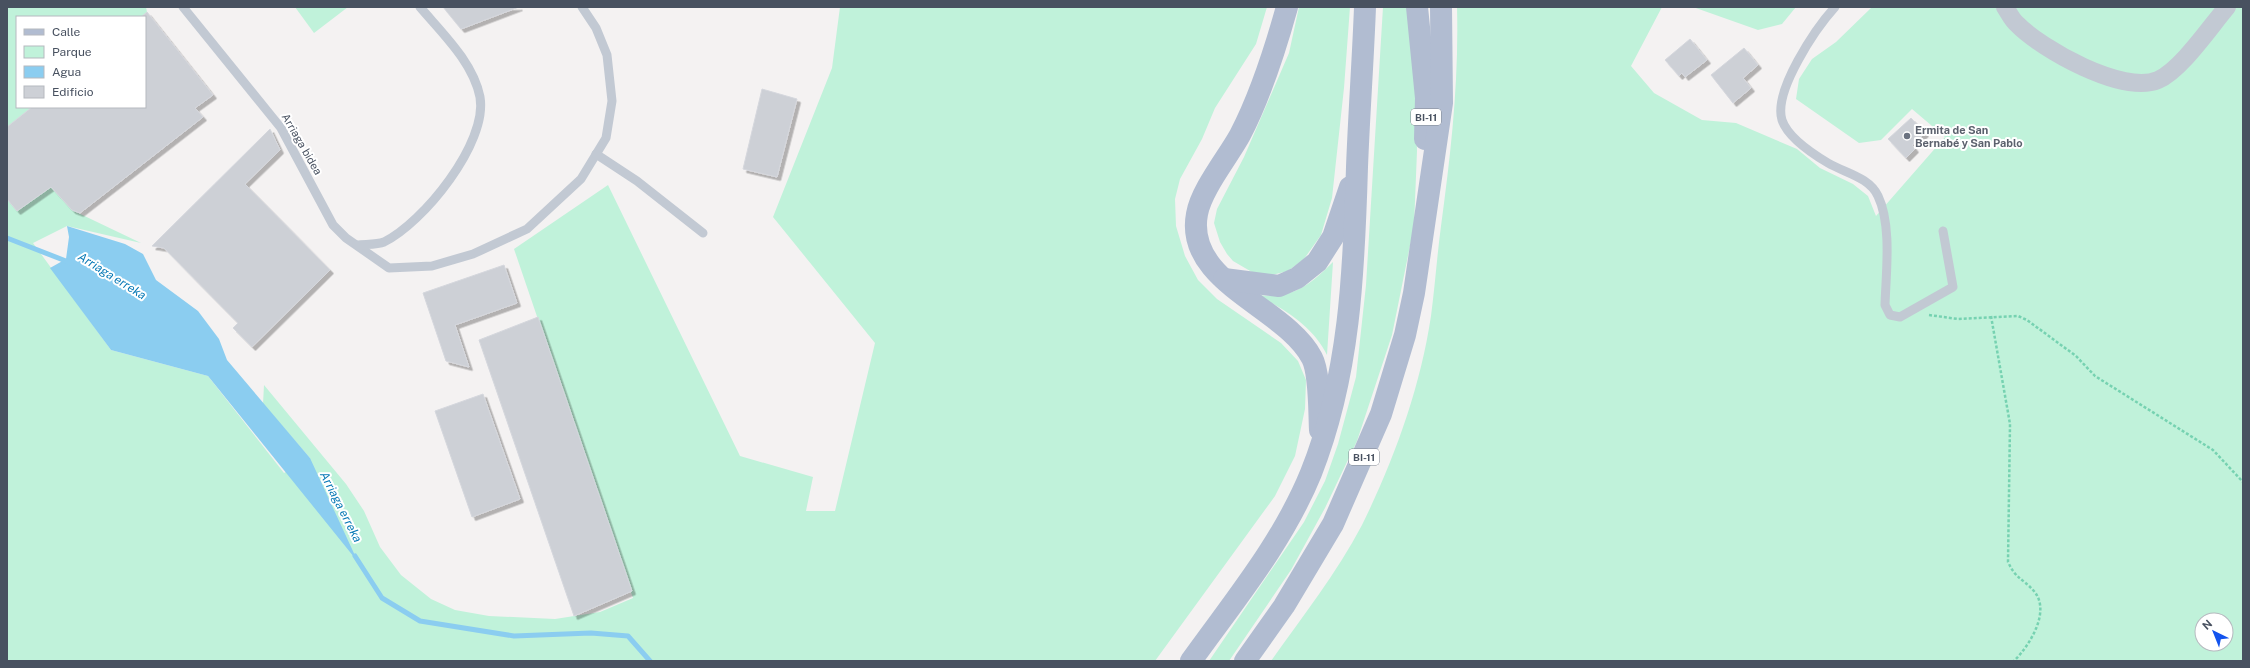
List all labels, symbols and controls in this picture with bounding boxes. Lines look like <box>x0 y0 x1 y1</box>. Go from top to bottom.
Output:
legend <box>16 16 146 108</box>
text: Calle <box>52 25 81 39</box>
text: Parque <box>52 45 92 59</box>
text: Agua <box>52 65 81 79</box>
text: Edificio <box>52 85 94 99</box>
road number: BI-11 <box>1411 109 1441 125</box>
street label: Arriaga bidea <box>280 111 324 177</box>
place label: Ermita de San Bernabé y San Pablo <box>1915 124 2023 149</box>
marker: Ermita de San Bernabé y San Pablo <box>1902 131 1912 141</box>
water label: Arriaga erreka <box>75 250 149 302</box>
road number: BI-11 <box>1349 449 1379 465</box>
water label: Arriaga erreka <box>317 469 365 545</box>
north arrow <box>2194 612 2234 652</box>
text: N <box>2200 617 2214 632</box>

